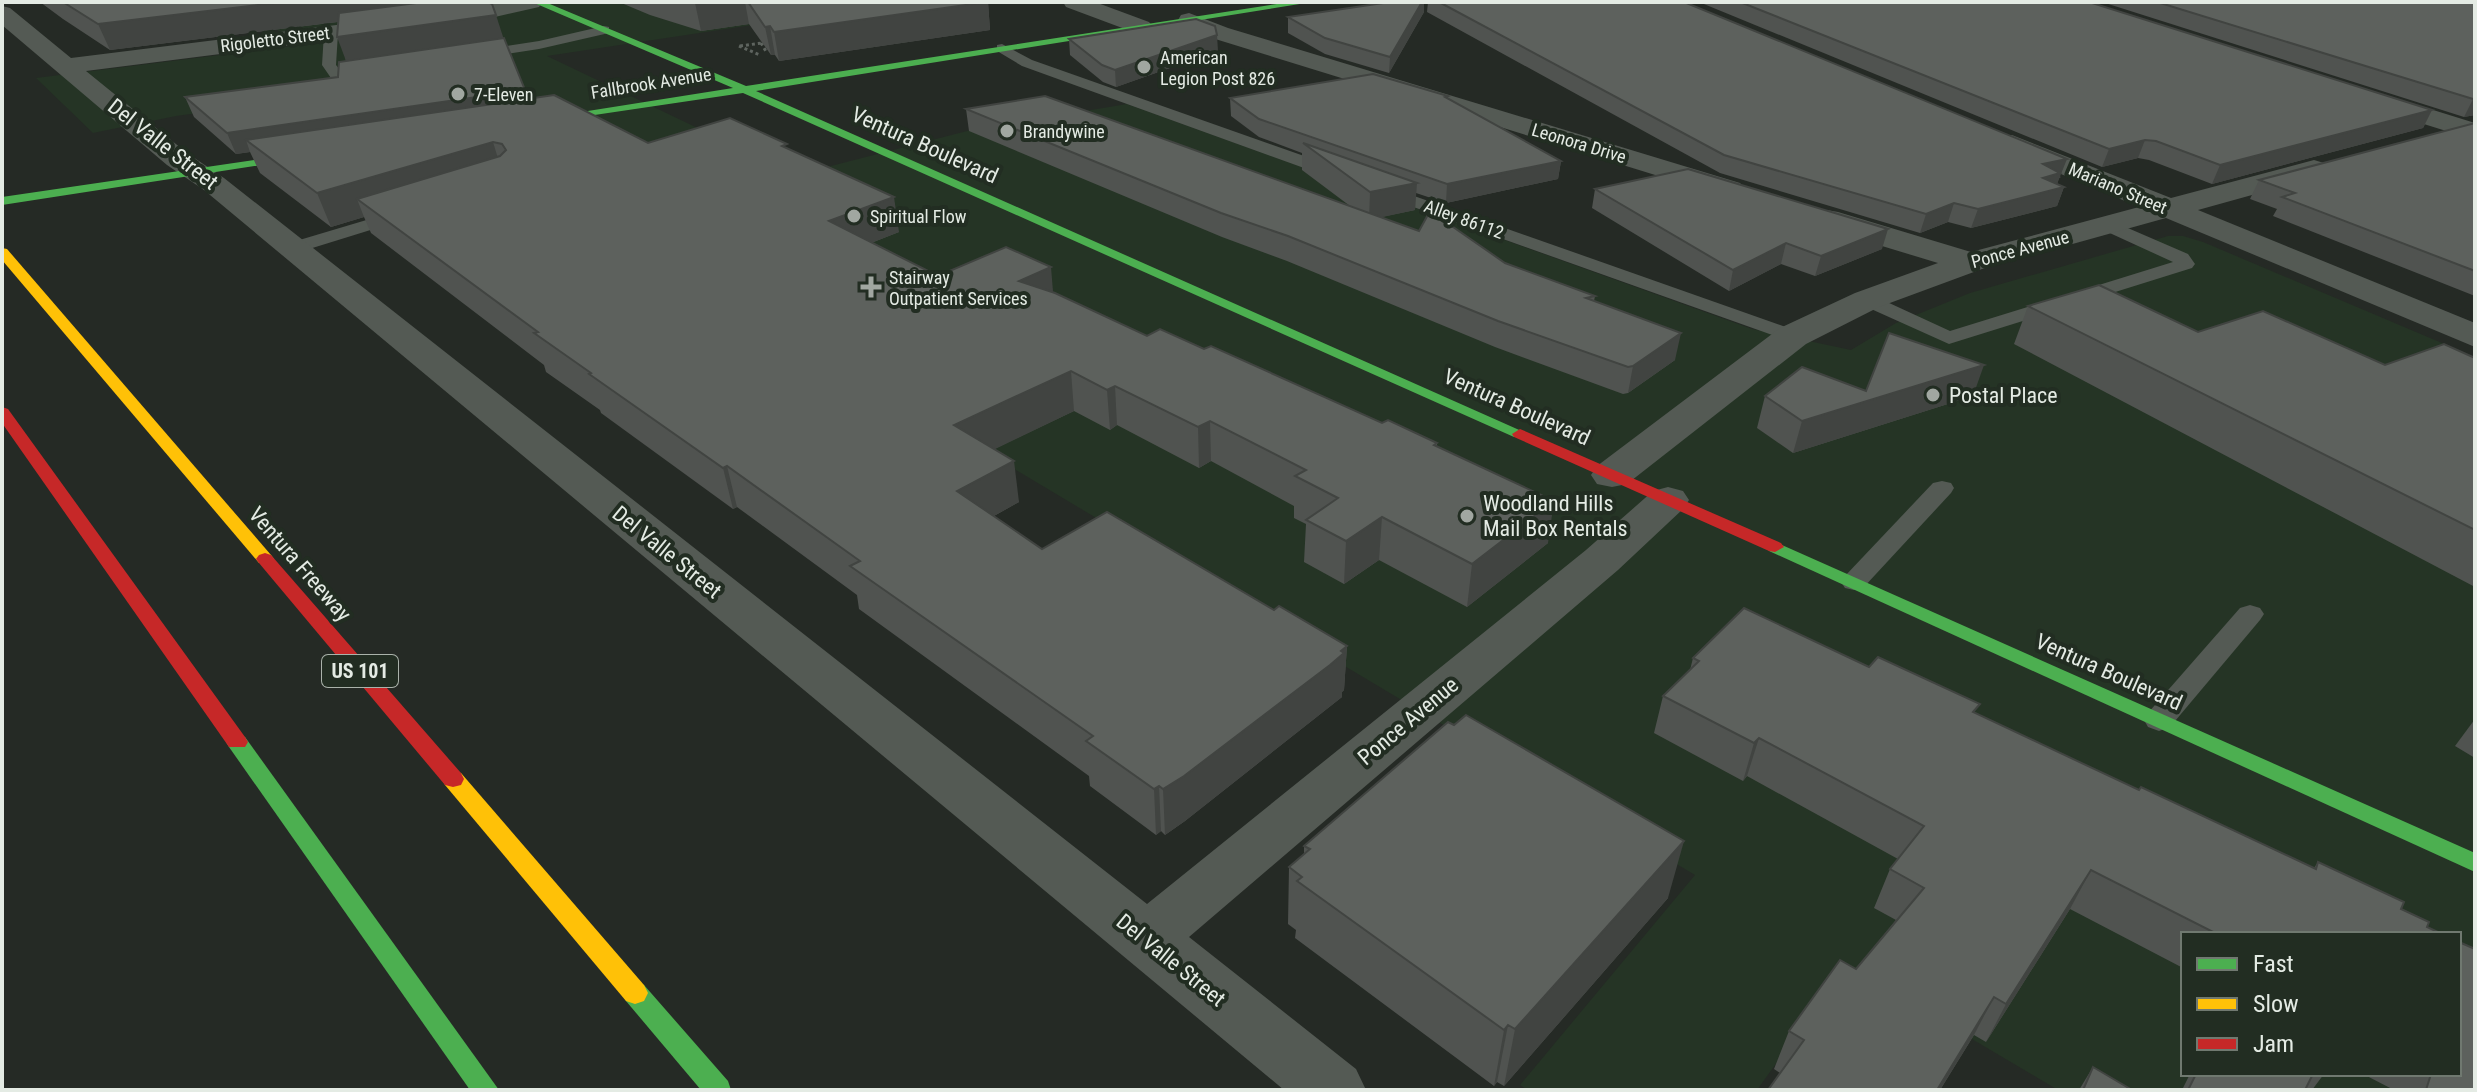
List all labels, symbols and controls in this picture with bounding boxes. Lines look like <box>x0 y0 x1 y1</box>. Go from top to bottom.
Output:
street label: Rigoletto Street <box>219 22 331 56</box>
place label: American Legion Post 826 <box>1160 47 1275 89</box>
marker: American Legion Post 826 <box>1135 58 1153 76</box>
street label: Fallbrook Avenue <box>589 63 713 103</box>
place label: 7-Eleven <box>474 84 534 105</box>
marker: 7-Eleven <box>449 85 467 103</box>
street label: Del Valle Street <box>103 93 223 195</box>
street label: Ventura Boulevard <box>848 101 1002 189</box>
street label: Leonora Drive <box>1529 119 1629 167</box>
place label: Brandywine <box>1023 121 1105 142</box>
marker: Brandywine <box>998 122 1016 140</box>
street label: Mariano Street <box>2066 158 2170 218</box>
street label: Alley 86112 <box>1421 195 1507 243</box>
place label: Spiritual Flow <box>870 206 967 227</box>
marker: Spiritual Flow <box>845 207 863 225</box>
street label: Ponce Avenue <box>1969 226 2071 272</box>
place label: Stairway Outpatient Services <box>889 267 1028 309</box>
marker: Stairway Outpatient Services <box>860 276 882 298</box>
street label: Ventura Boulevard <box>1440 363 1594 451</box>
place label: Postal Place <box>1949 383 2058 408</box>
marker: Postal Place <box>1924 386 1942 404</box>
place label: Woodland Hills Mail Box Rentals <box>1483 491 1628 541</box>
street label: Del Valle Street <box>608 501 726 603</box>
street label: Ventura Freeway <box>244 502 356 626</box>
marker: Woodland Hills Mail Box Rentals <box>1458 507 1476 525</box>
street label: Ventura Boulevard <box>2032 628 2186 716</box>
road number: US 101 <box>322 655 398 687</box>
street label: Ponce Avenue <box>1353 672 1463 770</box>
street label: Del Valle Street <box>1112 909 1230 1011</box>
legend <box>2181 932 2461 1076</box>
text: Fast <box>2253 950 2294 978</box>
text: Slow <box>2253 990 2299 1018</box>
text: Jam <box>2253 1030 2294 1058</box>

